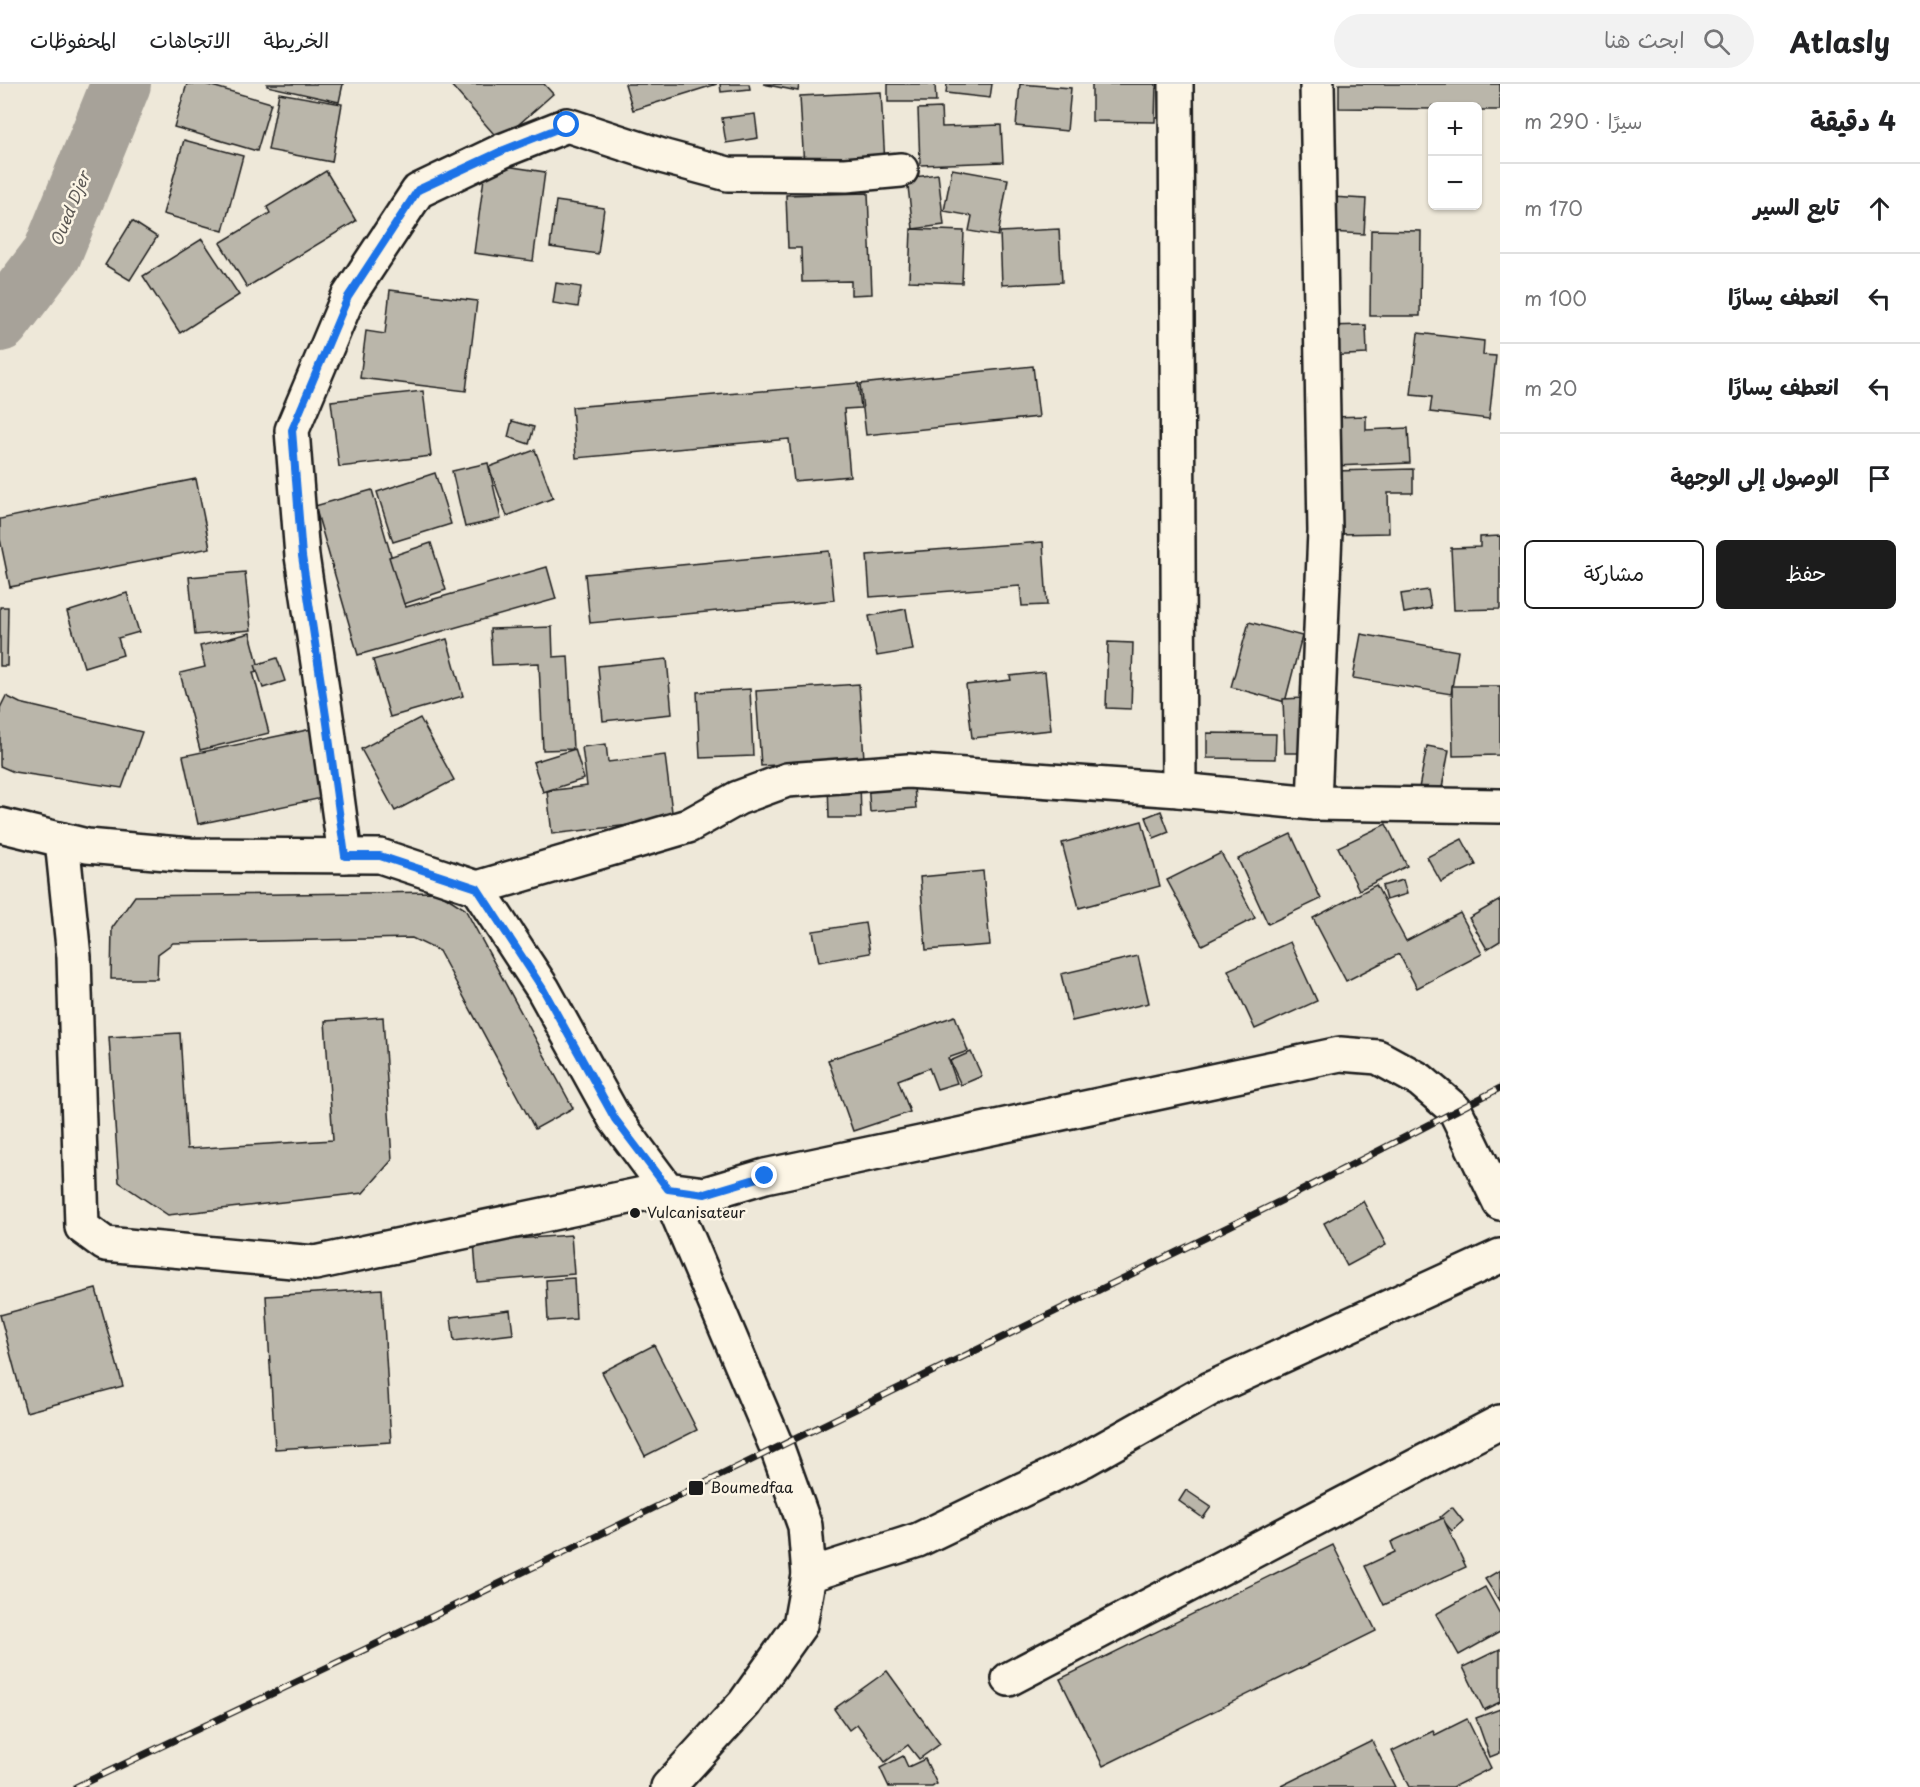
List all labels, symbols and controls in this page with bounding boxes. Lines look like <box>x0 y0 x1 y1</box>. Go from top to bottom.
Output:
search box <box>1334 14 1754 68</box>
text: Atlasly <box>1790 20 1890 63</box>
text: ابحث هنا <box>1604 22 1685 55</box>
text: المحفوظات <box>30 23 116 55</box>
text: الاتجاهات <box>149 23 231 55</box>
text: الخريطة <box>264 23 329 55</box>
icon: search <box>1700 25 1733 58</box>
text: 4 دقيقة <box>1810 101 1896 140</box>
map controls <box>1428 102 1482 210</box>
button: + <box>1428 102 1482 156</box>
text: سيرًا · 290 m <box>1524 106 1642 136</box>
route start <box>553 111 579 137</box>
button: − <box>1428 156 1482 210</box>
water label: Oued Djer <box>43 165 96 249</box>
text: تابع السير <box>1754 189 1839 222</box>
icon: ahead <box>1863 192 1896 225</box>
text: 170 m <box>1524 193 1583 223</box>
text: انعطف يسارًا <box>1728 279 1839 312</box>
icon: left <box>1863 282 1896 315</box>
text: 100 m <box>1524 283 1587 313</box>
text: انعطف يسارًا <box>1728 369 1839 402</box>
icon: left <box>1863 372 1896 405</box>
text: 20 m <box>1524 373 1577 403</box>
text: الوصول إلى الوجهة <box>1670 459 1839 492</box>
icon: arrive <box>1863 462 1896 495</box>
button: مشاركة <box>1524 540 1704 609</box>
button: حفظ <box>1716 540 1896 609</box>
route end <box>751 1162 777 1188</box>
place label: Vulcanisateur <box>647 1200 746 1223</box>
marker: Vulcanisateur <box>628 1206 642 1220</box>
place label: Boumedfaa <box>710 1475 794 1498</box>
marker: Boumedfaa <box>687 1479 705 1497</box>

